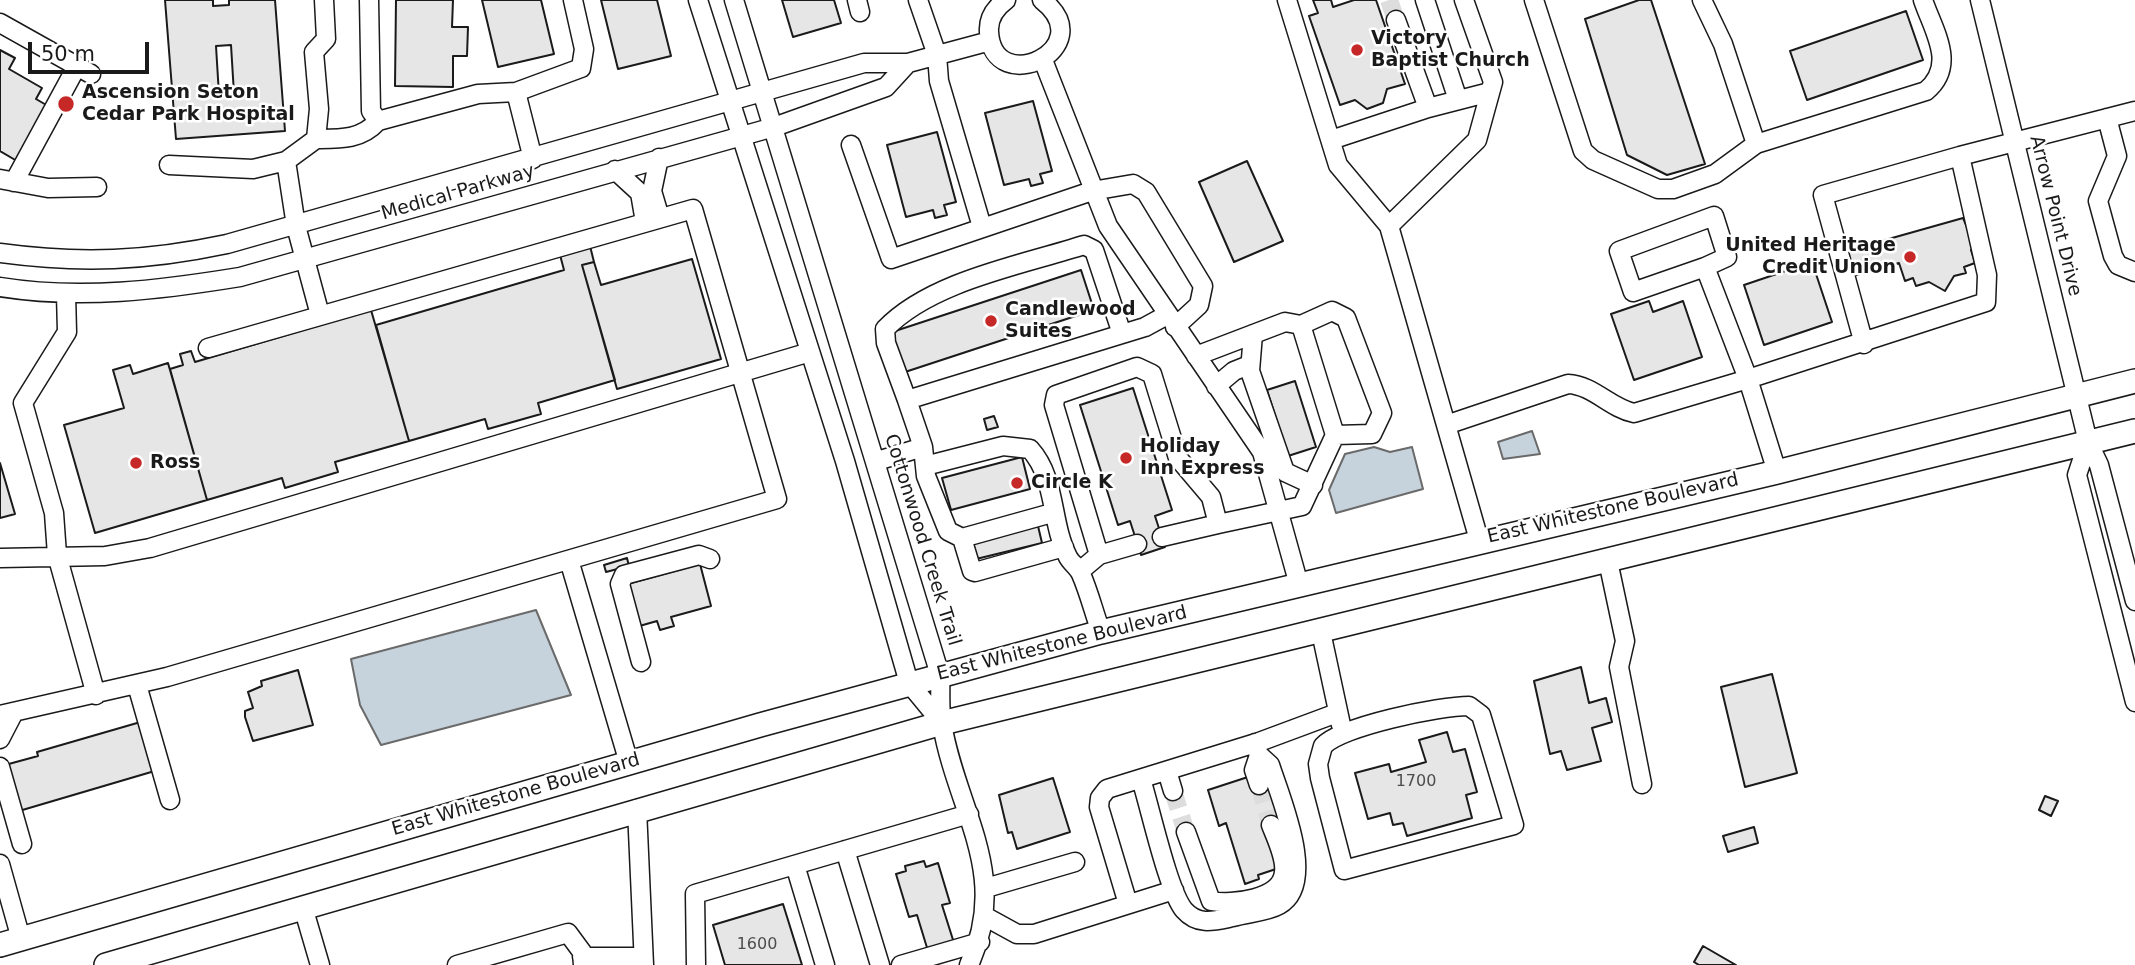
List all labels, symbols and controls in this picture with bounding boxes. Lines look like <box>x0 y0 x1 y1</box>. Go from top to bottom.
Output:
scale bar <box>32 28 152 72</box>
place label: Victory Baptist Church <box>1371 28 1530 72</box>
text: 50 m <box>41 42 95 66</box>
marker: Victory Baptist Church <box>1349 42 1365 58</box>
place label: Ascension Seton Cedar Park Hospital <box>82 82 295 126</box>
marker: Ascension Seton Cedar Park Hospital <box>56 94 76 114</box>
street label: Arrow Point Drive <box>2024 133 2086 299</box>
street label: Medical Parkway <box>379 160 537 226</box>
place label: United Heritage Credit Union <box>1725 235 1896 279</box>
marker: United Heritage Credit Union <box>1902 249 1918 265</box>
place label: Candlewood Suites <box>1005 299 1136 343</box>
marker: Candlewood Suites <box>983 313 999 329</box>
street label: Cottonwood Creek Trail <box>879 431 965 649</box>
place label: Holiday Inn Express <box>1140 436 1264 480</box>
marker: Holiday Inn Express <box>1118 450 1134 466</box>
place label: Ross <box>150 452 200 474</box>
marker: Ross <box>128 455 144 471</box>
street label: East Whitestone Boulevard <box>1485 469 1741 549</box>
place label: Circle K <box>1031 472 1113 494</box>
marker: Circle K <box>1009 475 1025 491</box>
street label: East Whitestone Boulevard <box>935 602 1189 686</box>
street label: East Whitestone Boulevard <box>389 749 643 841</box>
house number: 1700 <box>1396 772 1436 792</box>
house number: 1600 <box>737 935 777 955</box>

